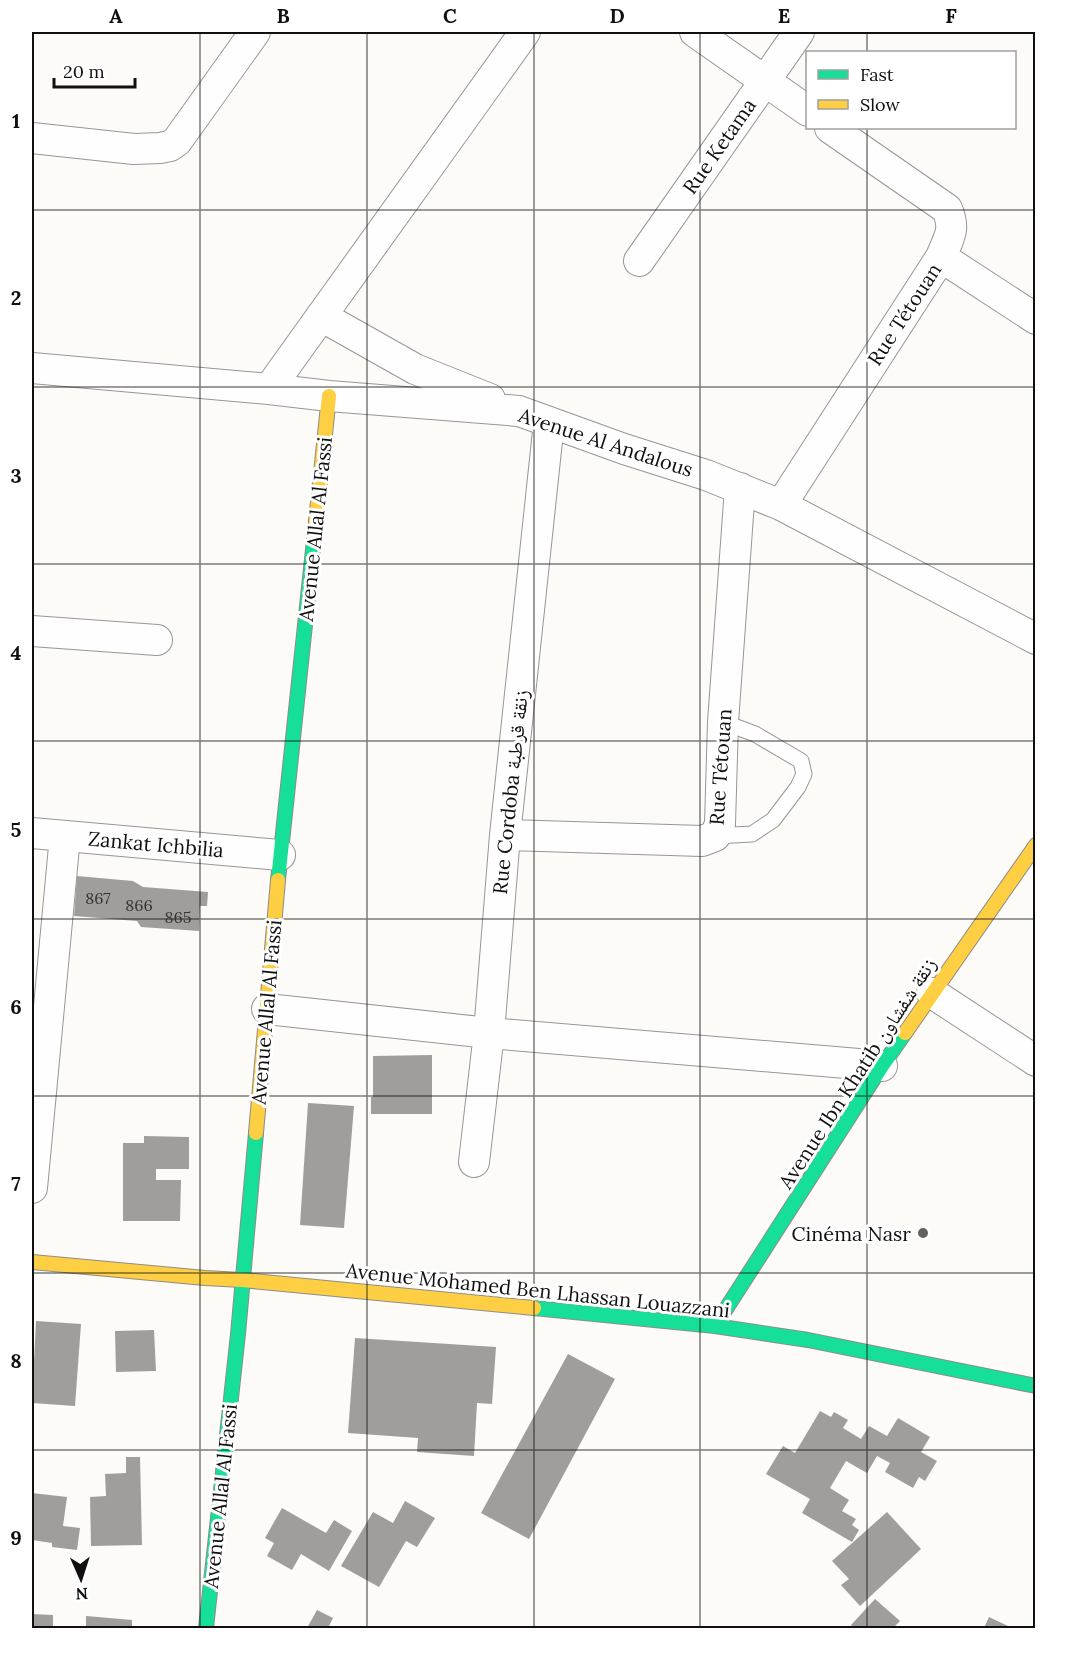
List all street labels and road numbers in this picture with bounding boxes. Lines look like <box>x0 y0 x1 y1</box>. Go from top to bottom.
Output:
street label: Rue Ketama <box>677 93 761 199</box>
street label: Rue Tétouan <box>862 258 946 370</box>
street label: Avenue Al Andalous <box>515 402 696 482</box>
street label: Avenue Allal Al Fassi <box>293 435 337 623</box>
street label: Rue Cordoba زنقة قرطبة <box>487 688 533 896</box>
street label: Rue Tétouan <box>703 708 737 826</box>
street label: Zankat Ichbilia <box>87 826 225 862</box>
street label: Avenue Allal Al Fassi <box>245 919 287 1106</box>
street label: Avenue Ibn Khatib زنقة شفشاون <box>772 953 941 1194</box>
street label: Avenue Mohamed Ben Lhassan Louazzani <box>344 1257 731 1323</box>
street label: Avenue Allal Al Fassi <box>198 1402 242 1590</box>

